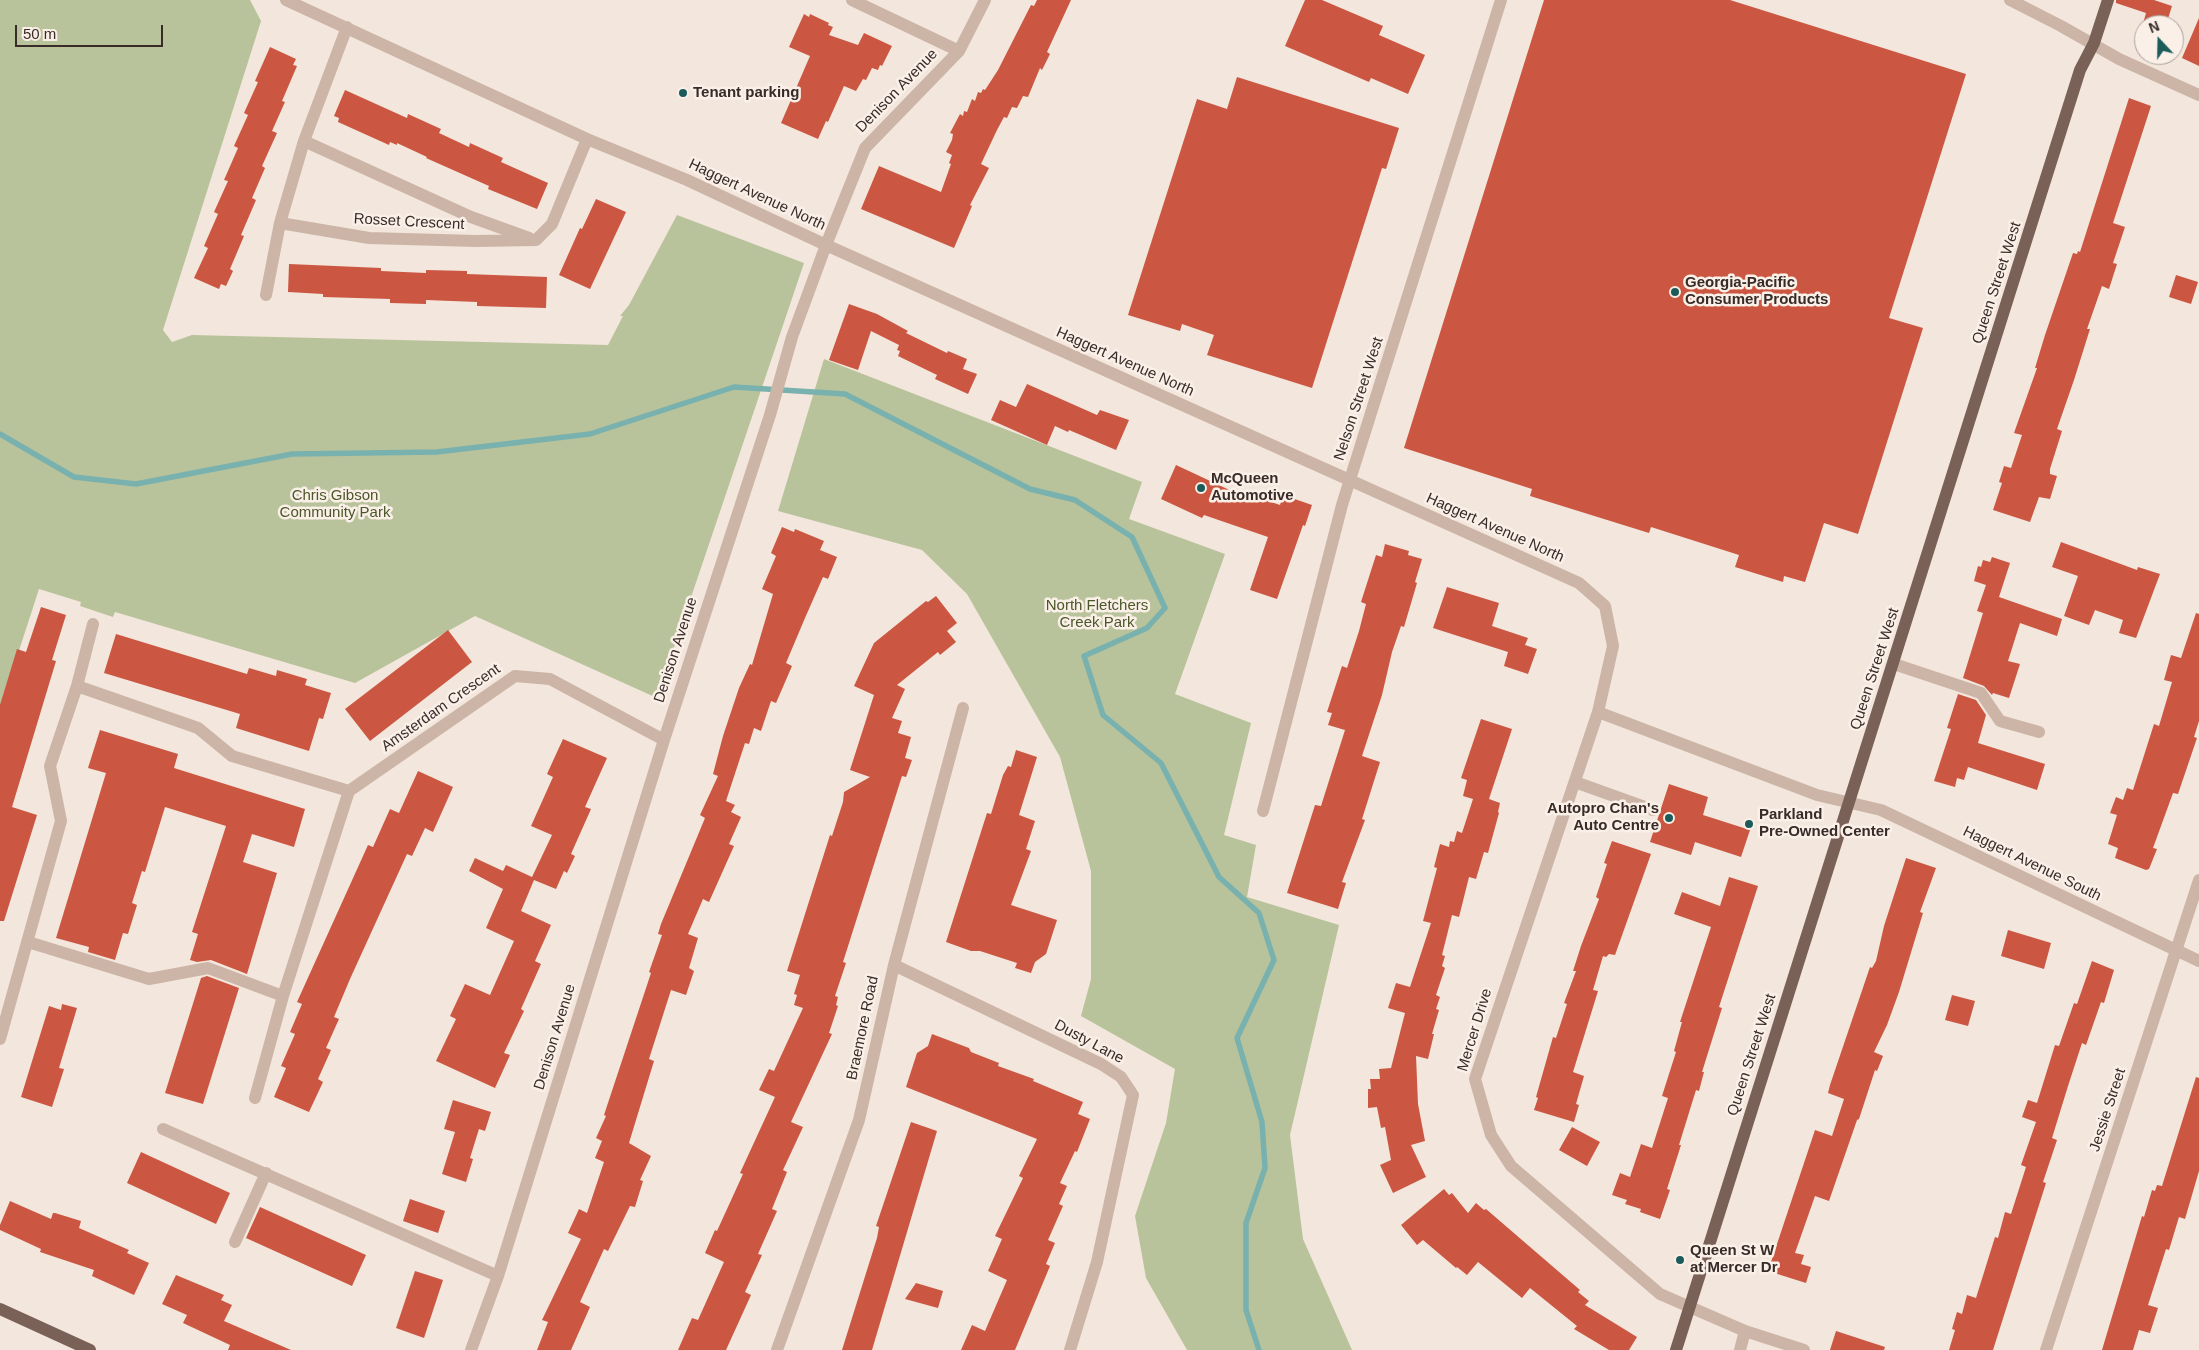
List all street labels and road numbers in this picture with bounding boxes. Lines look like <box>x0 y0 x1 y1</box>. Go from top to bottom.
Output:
street label: Denison Avenue <box>852 45 942 137</box>
street label: Haggert Avenue North <box>686 155 828 235</box>
street label: Rosset Crescent <box>353 210 465 234</box>
street label: Queen Street West <box>1969 220 2025 346</box>
street label: Haggert Avenue North <box>1053 323 1197 401</box>
street label: Nelson Street West <box>1331 335 1387 463</box>
street label: Haggert Avenue North <box>1423 489 1567 567</box>
street label: Denison Avenue <box>650 595 702 705</box>
street label: Queen Street West <box>1847 606 1903 732</box>
street label: Amsterdam Crescent <box>378 660 504 756</box>
street label: Haggert Avenue South <box>1960 823 2104 905</box>
street label: Braemore Road <box>843 974 883 1082</box>
street label: Denison Avenue <box>530 982 580 1092</box>
street label: Mercer Drive <box>1454 986 1496 1074</box>
street label: Queen Street West <box>1724 992 1780 1118</box>
street label: Dusty Lane <box>1051 1016 1127 1068</box>
street label: Jessie Street <box>2086 1066 2130 1154</box>

